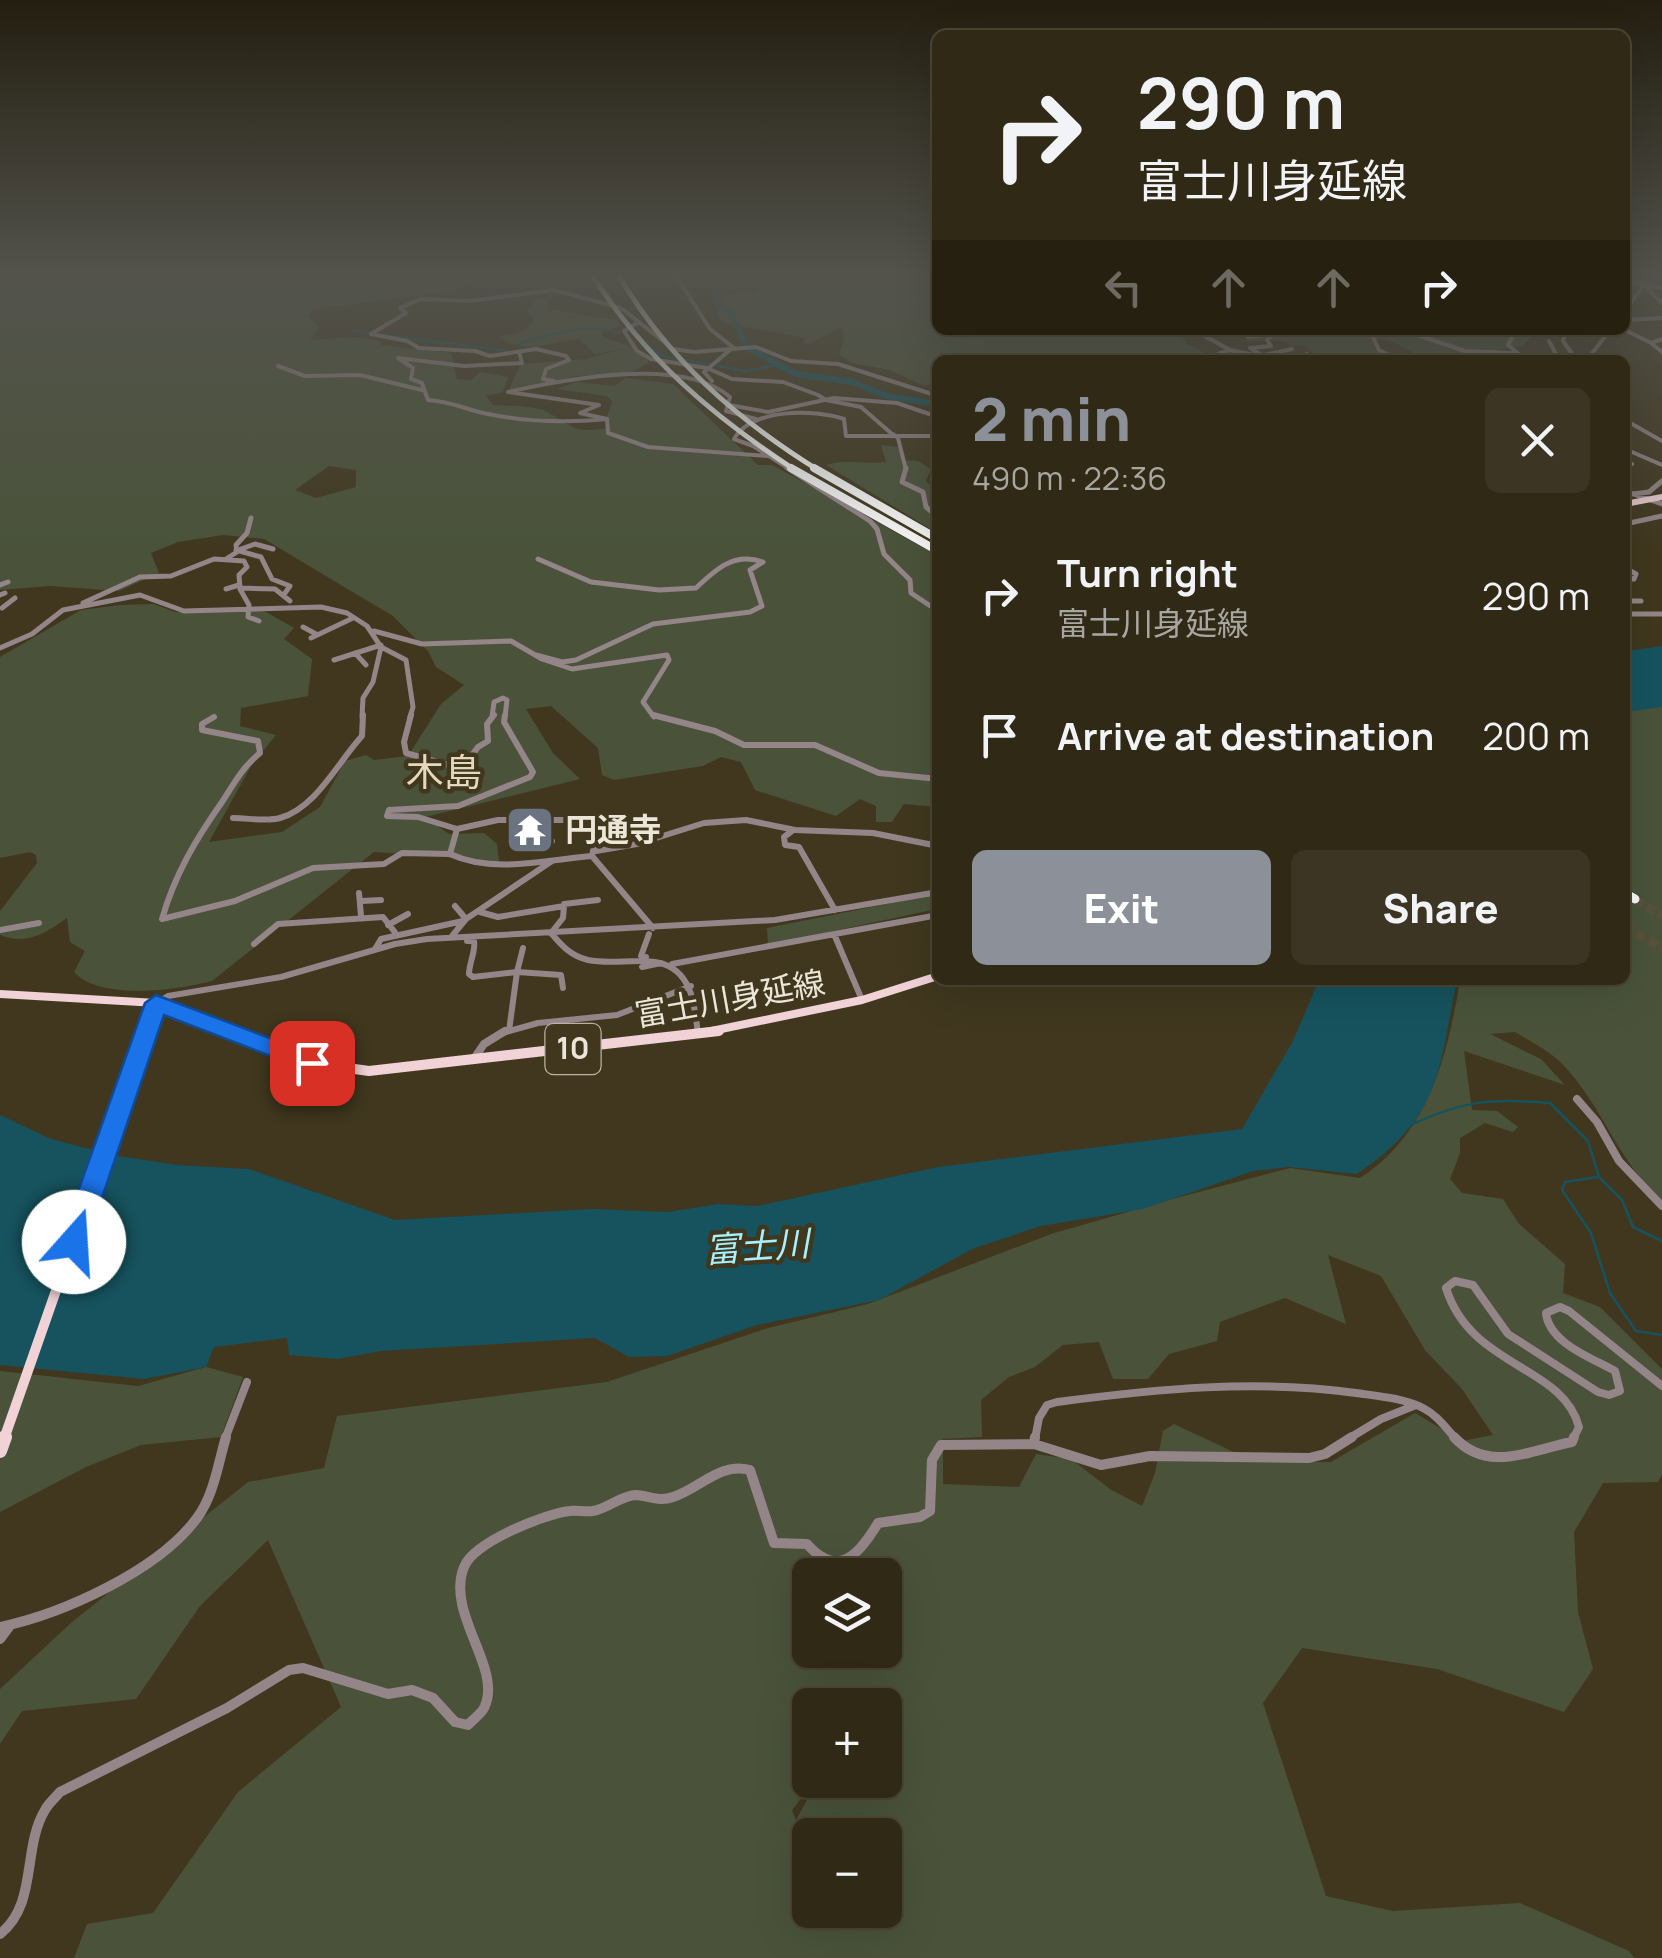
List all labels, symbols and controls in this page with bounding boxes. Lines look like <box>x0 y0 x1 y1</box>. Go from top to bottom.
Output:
text: 290 m <box>1137 54 1345 150</box>
icon: right <box>972 70 1102 200</box>
text: 富士川身延線 <box>1137 149 1407 211</box>
icon: left <box>1096 260 1151 315</box>
icon: ahead <box>1201 260 1256 315</box>
icon: ahead <box>1306 260 1361 315</box>
icon: right <box>1411 260 1466 315</box>
text: 2 min <box>972 377 1131 459</box>
button: close <box>1485 388 1590 493</box>
text: 490 m · 22:36 <box>972 456 1167 500</box>
text: Turn right <box>1057 546 1238 598</box>
icon: right <box>972 568 1027 623</box>
text: 290 m <box>1482 569 1590 621</box>
text: 富士川身延線 <box>1057 601 1249 645</box>
icon: arrive <box>972 708 1027 763</box>
text: Arrive at destination <box>1057 709 1434 761</box>
text: 200 m <box>1482 709 1590 761</box>
district label: 木島 <box>406 745 482 797</box>
temple icon: 円通寺 <box>504 804 556 856</box>
place label: 円通寺 <box>565 807 661 851</box>
button: Exit <box>972 850 1271 965</box>
button: Share <box>1291 850 1590 965</box>
street label: 富士川身延線 <box>631 960 828 1036</box>
pin <box>270 1021 355 1106</box>
road number: 10 <box>546 1024 600 1074</box>
icon: arrive <box>285 1036 340 1091</box>
position arrow <box>22 1190 126 1294</box>
water label: 富士川 <box>703 1218 815 1274</box>
map controls <box>792 1558 902 1928</box>
button: layers <box>792 1558 902 1668</box>
button: + <box>792 1688 902 1798</box>
button: − <box>792 1818 902 1928</box>

